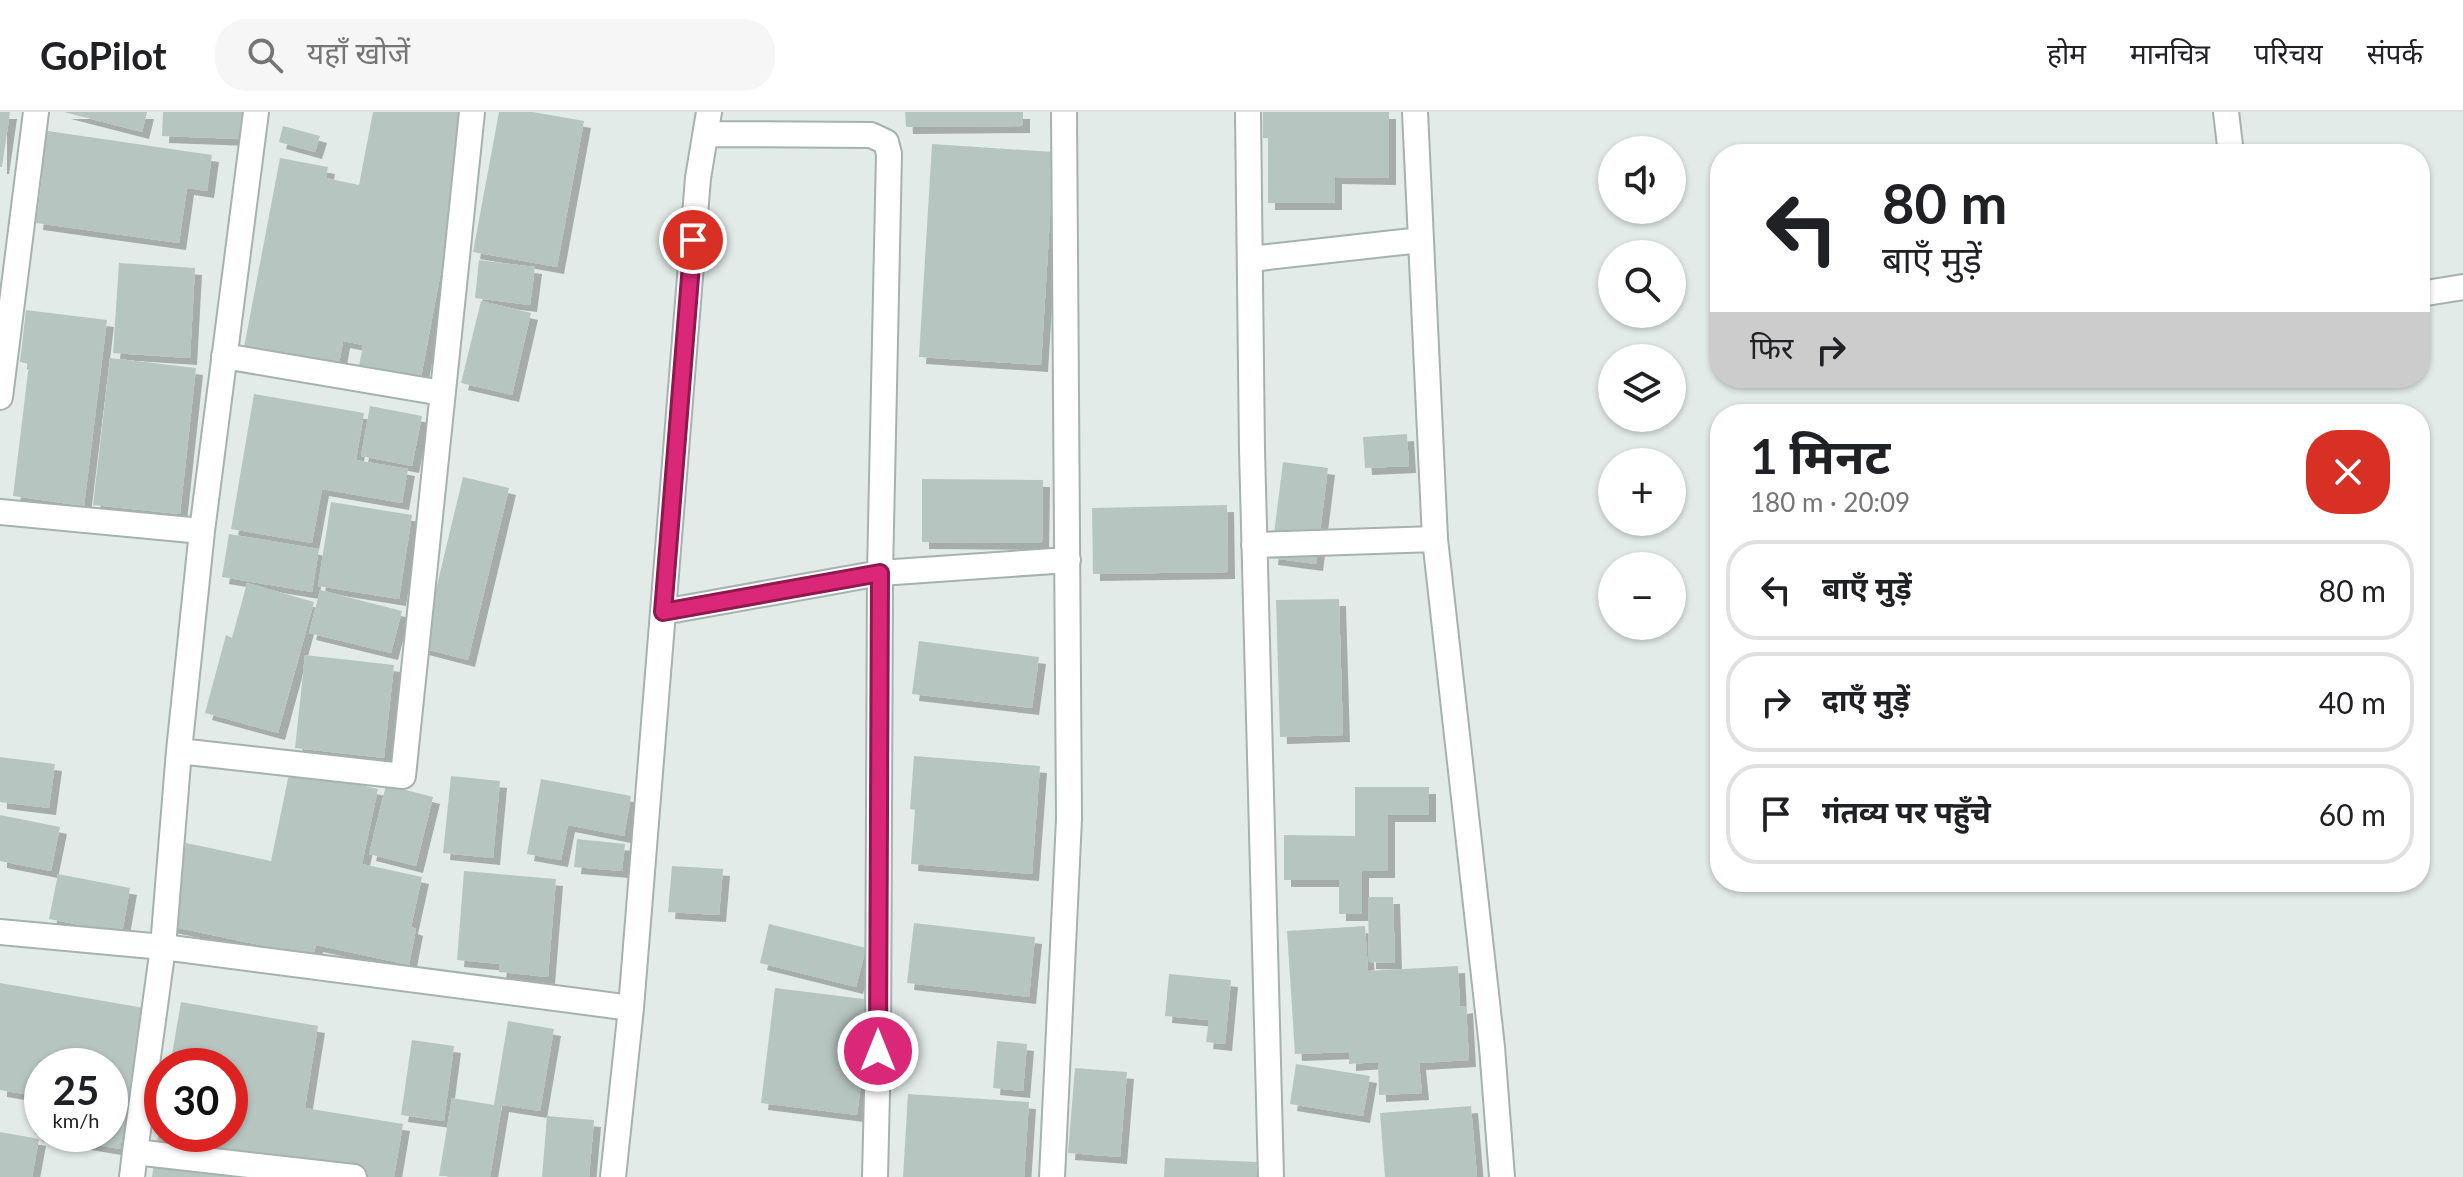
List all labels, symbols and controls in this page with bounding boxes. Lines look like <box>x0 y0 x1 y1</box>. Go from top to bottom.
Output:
search box <box>215 19 775 91</box>
text: GoPilot <box>40 32 167 78</box>
icon: search <box>243 33 287 77</box>
text: यहाँ खोजें <box>307 34 410 70</box>
text: होम <box>2047 36 2086 70</box>
text: मानचित्र <box>2130 36 2210 70</box>
text: परिचय <box>2254 36 2323 70</box>
text: संपर्क <box>2367 36 2423 70</box>
map controls <box>1598 136 1686 640</box>
button: sound <box>1598 136 1686 224</box>
text: 80 m <box>1882 169 2007 236</box>
icon: left <box>1750 176 1854 280</box>
pin <box>659 206 727 274</box>
icon: arrive <box>671 218 715 262</box>
text: बाएँ मुड़ें <box>1882 237 1982 281</box>
button: search <box>1598 240 1686 328</box>
icon: right <box>1809 328 1853 372</box>
text: फिर <box>1750 329 1793 365</box>
button: layers <box>1598 344 1686 432</box>
text: 1 मिनट <box>1750 427 1890 484</box>
button: close <box>2306 430 2390 514</box>
button: + <box>1598 448 1686 536</box>
text: 180 m · 20:09 <box>1750 486 1910 518</box>
button: − <box>1598 552 1686 640</box>
icon: left <box>1754 568 1798 612</box>
text: बाएँ मुड़ें <box>1822 569 1912 605</box>
text: 80 m <box>2319 572 2386 608</box>
icon: right <box>1754 680 1798 724</box>
text: दाएँ मुड़ें <box>1822 681 1910 717</box>
text: 40 m <box>2319 684 2386 720</box>
icon: arrive <box>1754 792 1798 836</box>
text: गंतव्य पर पहुँचे <box>1822 793 1991 829</box>
text: 60 m <box>2319 796 2386 832</box>
position arrow <box>836 1009 920 1093</box>
speed limit sign: 30 <box>144 1048 248 1152</box>
text: 25 <box>53 1066 99 1114</box>
text: km/h <box>53 1108 99 1132</box>

